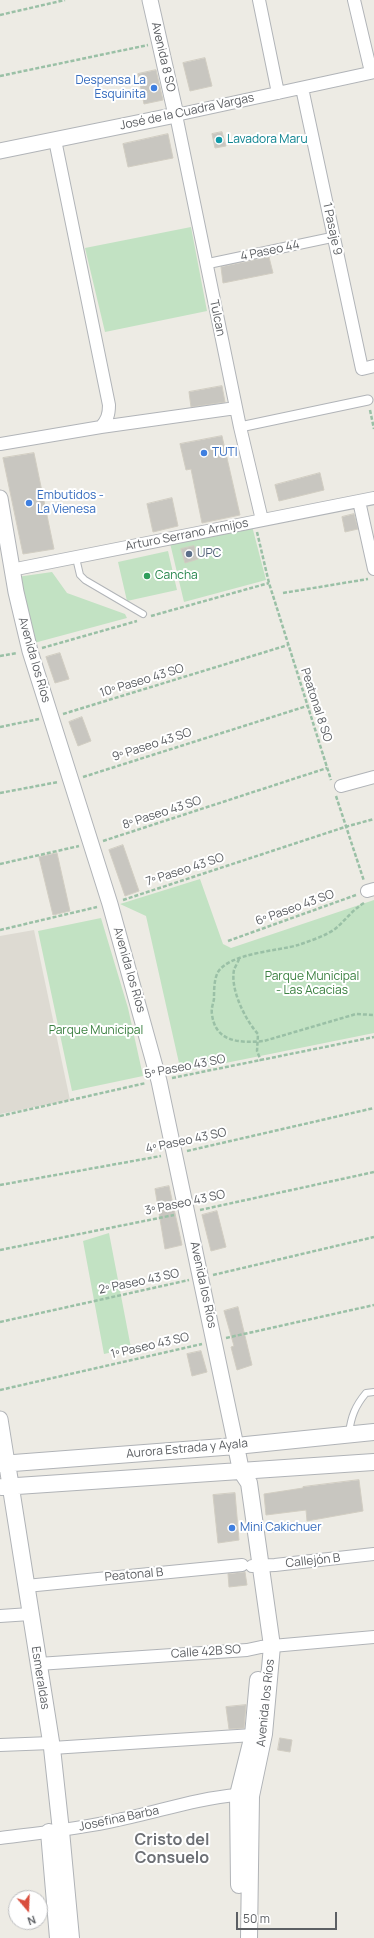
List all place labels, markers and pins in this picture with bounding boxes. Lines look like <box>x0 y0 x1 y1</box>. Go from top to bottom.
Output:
place label: Despensa La Esquinita <box>75 74 146 102</box>
marker: Despensa La Esquinita <box>149 83 159 93</box>
place label: Lavadora Maru <box>227 133 308 147</box>
marker: Lavadora Maru <box>214 135 224 145</box>
place label: TUTI <box>212 446 238 460</box>
marker: TUTI <box>199 448 209 458</box>
place label: Embutidos - La Vienesa <box>37 489 104 517</box>
marker: Embutidos - La Vienesa <box>24 498 34 508</box>
place label: UPC <box>197 547 221 561</box>
marker: UPC <box>184 549 194 559</box>
place label: Cancha <box>155 569 198 583</box>
marker: Cancha <box>142 571 152 581</box>
place label: Mini Cakichuer <box>240 1521 321 1535</box>
marker: Mini Cakichuer <box>227 1523 237 1533</box>

